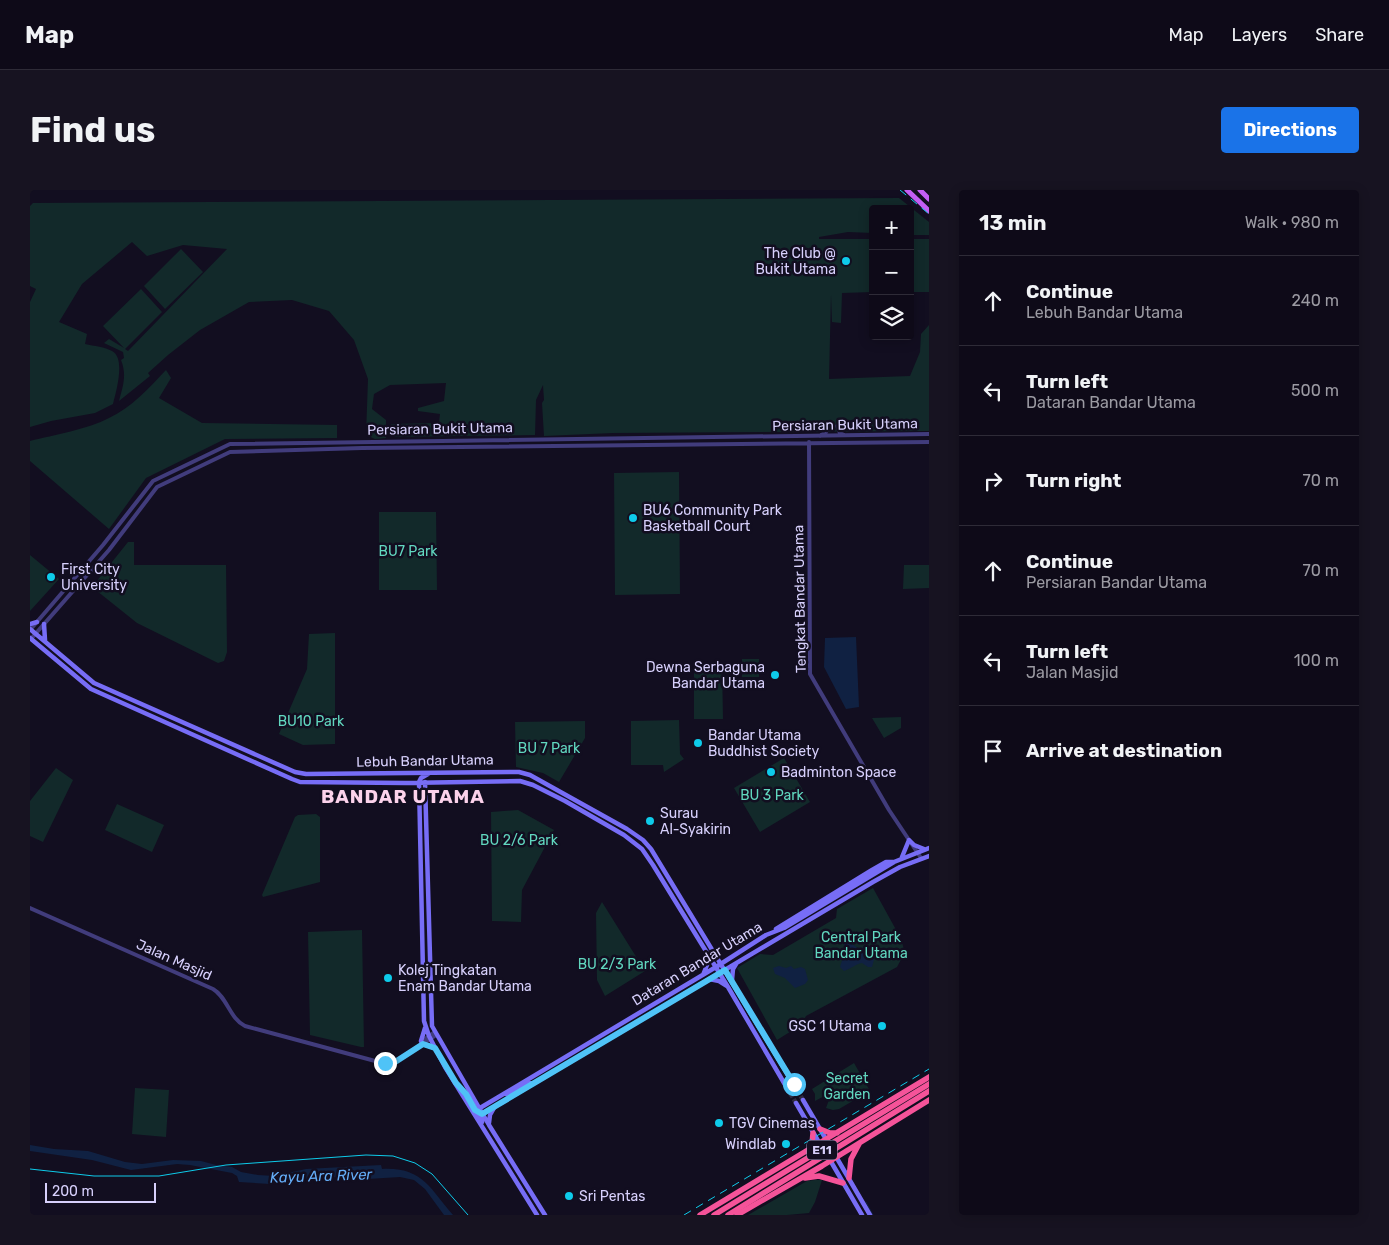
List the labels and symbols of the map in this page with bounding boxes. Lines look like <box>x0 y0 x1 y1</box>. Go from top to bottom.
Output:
place label: The Club @ Bukit Utama <box>756 245 836 278</box>
marker: The Club @ Bukit Utama <box>840 255 852 267</box>
street label: Persiaran Bukit Utama <box>772 415 918 435</box>
street label: Persiaran Bukit Utama <box>367 419 513 439</box>
place label: BU6 Community Park Basketball Court <box>643 502 783 535</box>
marker: BU6 Community Park Basketball Court <box>627 512 639 524</box>
street label: Tengkat Bandar Utama <box>790 525 810 673</box>
park label: BU7 Park <box>379 543 438 560</box>
place label: First City University <box>61 561 127 594</box>
marker: First City University <box>45 571 57 583</box>
place label: Dewna Serbaguna Bandar Utama <box>646 659 765 692</box>
marker: Dewna Serbaguna Bandar Utama <box>769 669 781 681</box>
park label: BU10 Park <box>278 713 345 730</box>
place label: Bandar Utama Buddhist Society <box>708 727 820 760</box>
marker: Bandar Utama Buddhist Society <box>692 737 704 749</box>
park label: BU 7 Park <box>518 740 581 757</box>
street label: Lebuh Bandar Utama <box>356 751 494 771</box>
place label: Badminton Space <box>781 764 897 781</box>
marker: Badminton Space <box>765 766 777 778</box>
district label: BANDAR UTAMA <box>321 785 485 808</box>
park label: BU 3 Park <box>740 787 805 804</box>
place label: Surau Al-Syakirin <box>660 805 731 838</box>
marker: Surau Al-Syakirin <box>644 815 656 827</box>
park label: BU 2/6 Park <box>480 832 559 849</box>
street label: Dataran Bandar Utama <box>629 918 765 1010</box>
park label: Central Park Bandar Utama <box>814 929 908 962</box>
street label: Jalan Masjid <box>134 936 214 984</box>
park label: BU 2/3 Park <box>578 956 657 973</box>
place label: Kolej Tingkatan Enam Bandar Utama <box>398 962 532 995</box>
marker: Kolej Tingkatan Enam Bandar Utama <box>382 972 394 984</box>
place label: GSC 1 Utama <box>788 1018 872 1035</box>
marker: GSC 1 Utama <box>876 1020 888 1032</box>
route end <box>374 1052 397 1075</box>
park label: Secret Garden <box>823 1070 871 1103</box>
route start <box>783 1073 806 1096</box>
place label: TGV Cinemas <box>729 1115 815 1132</box>
marker: TGV Cinemas <box>713 1117 725 1129</box>
place label: Windlab <box>725 1136 776 1153</box>
marker: Windlab <box>780 1138 792 1150</box>
road number: E11 <box>807 1140 837 1160</box>
water label: Kayu Ara River <box>270 1165 374 1187</box>
scale bar <box>45 1180 156 1203</box>
place label: Sri Pentas <box>579 1188 645 1205</box>
marker: Sri Pentas <box>563 1190 575 1202</box>

